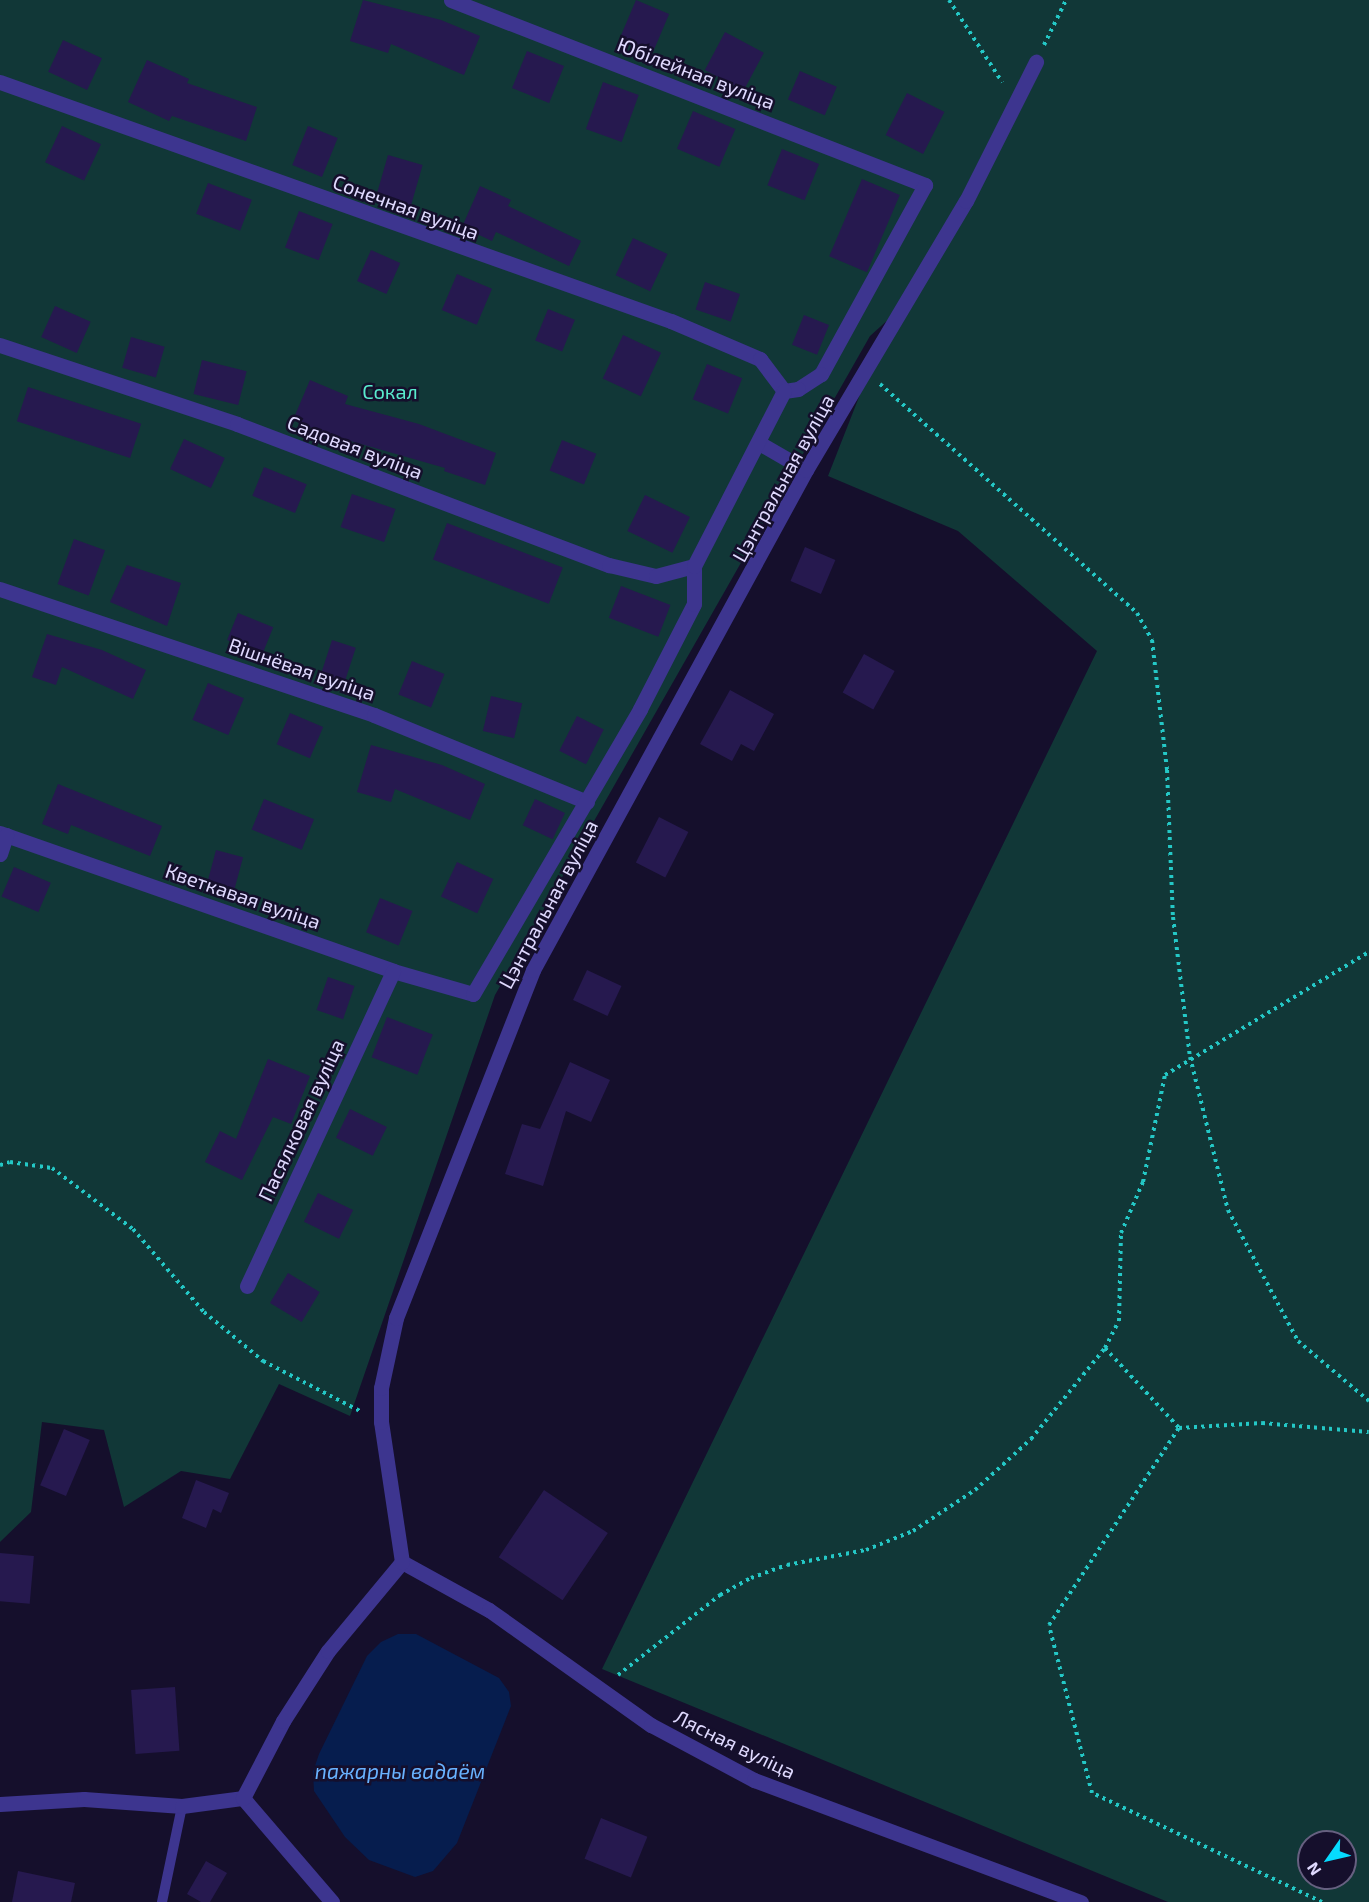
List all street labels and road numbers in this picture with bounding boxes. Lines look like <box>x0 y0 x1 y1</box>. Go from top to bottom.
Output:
street label: Юбілейная вуліца <box>614 32 778 114</box>
street label: Сонечная вуліца <box>330 169 482 245</box>
street label: Цэнтральная вуліца <box>727 390 839 566</box>
street label: Садовая вуліца <box>284 410 426 484</box>
street label: Вішнёвая вуліца <box>226 633 378 705</box>
street label: Цэнтральная вуліца <box>493 815 603 993</box>
street label: Кветкавая вуліца <box>162 858 324 934</box>
street label: Пасялковая вуліца <box>253 1035 349 1205</box>
street label: Лясная вуліца <box>671 1704 799 1784</box>

